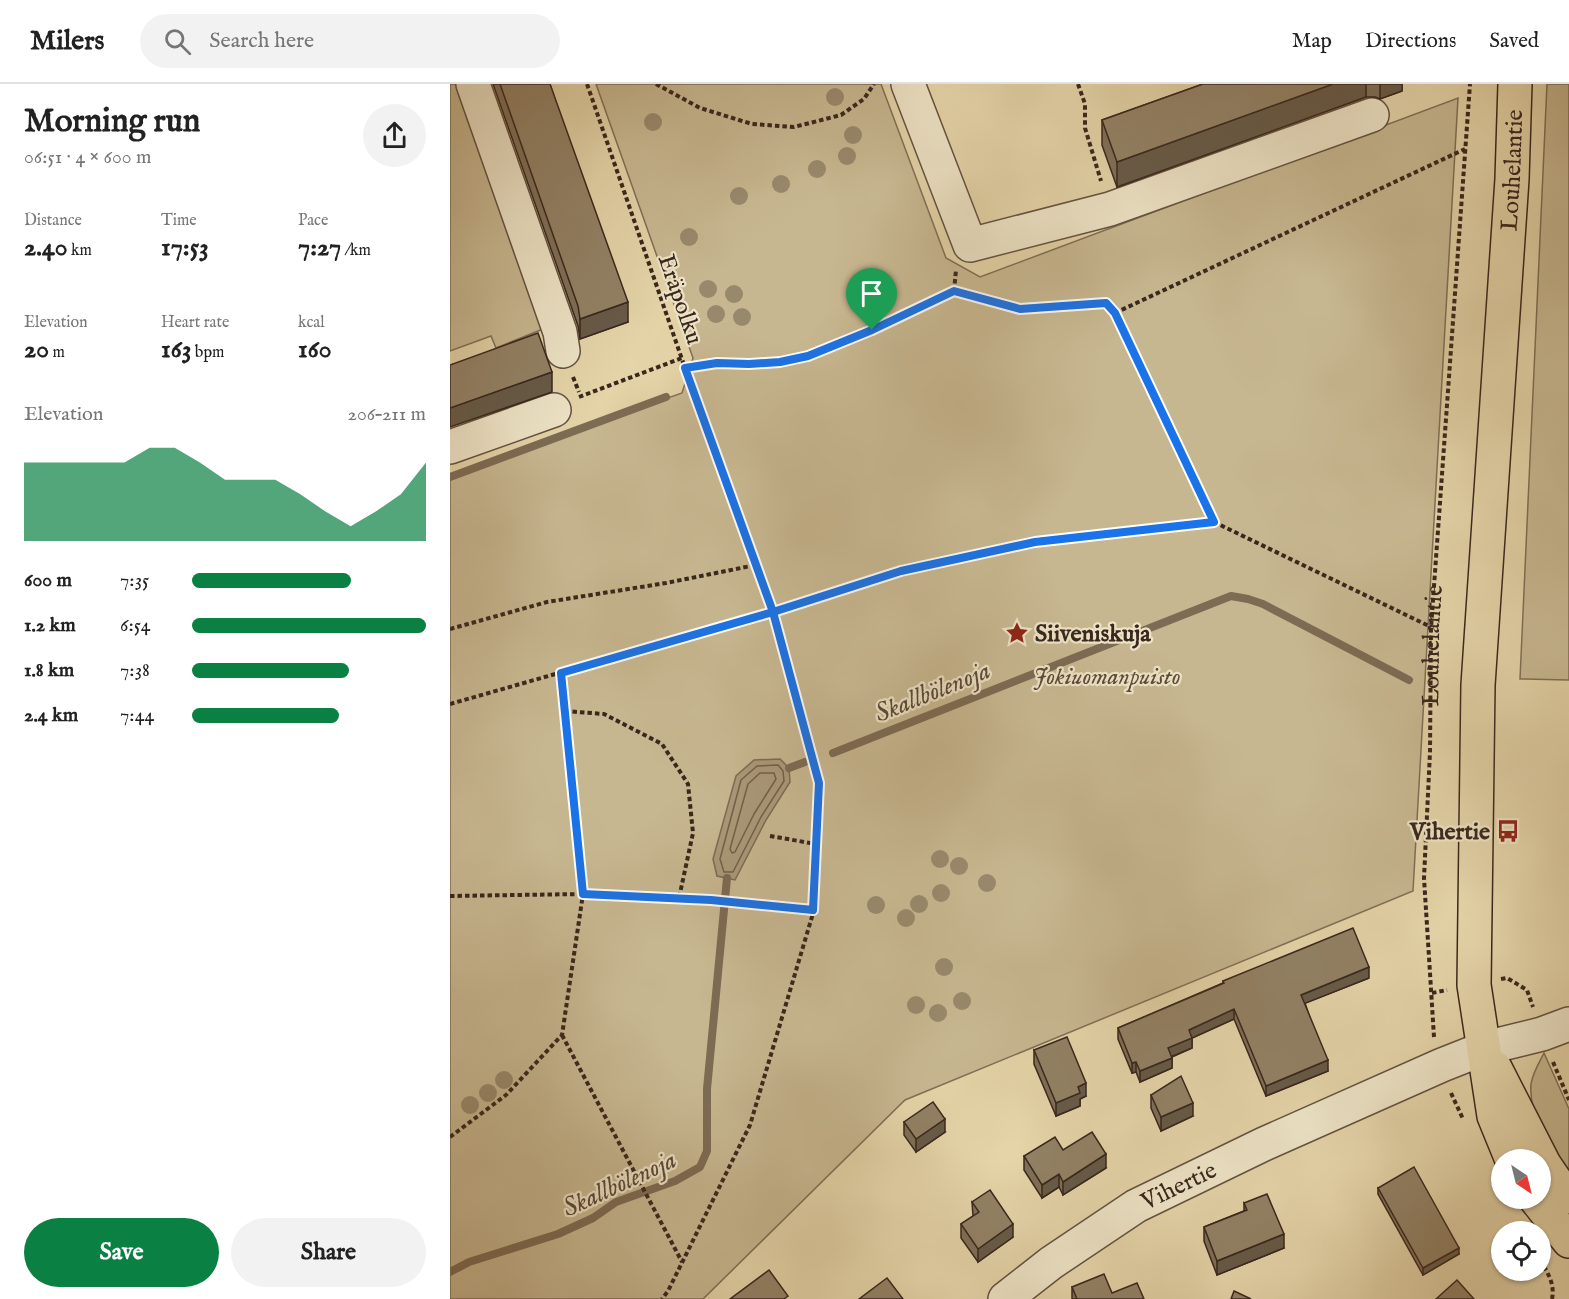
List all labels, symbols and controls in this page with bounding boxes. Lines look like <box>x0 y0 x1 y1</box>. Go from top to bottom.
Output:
search box <box>140 14 560 68</box>
text: Milers <box>30 24 104 59</box>
icon: search <box>161 25 194 58</box>
text: Search here <box>209 27 314 55</box>
text: Map <box>1292 28 1332 55</box>
text: Directions <box>1365 28 1456 55</box>
text: Saved <box>1489 28 1539 55</box>
text: Morning run <box>24 101 200 143</box>
button: share <box>363 104 426 167</box>
street label: Louhelantie <box>1495 109 1531 232</box>
text: 06:51 · 4 × 600 m <box>24 145 151 170</box>
text: Distance <box>24 211 82 231</box>
text: Time <box>161 211 197 231</box>
text: Pace <box>298 211 328 231</box>
text: 2.40 <box>24 231 67 264</box>
text: 17:53 <box>161 231 209 264</box>
text: 7:27 <box>298 231 341 264</box>
text: km <box>67 241 92 261</box>
text: /km <box>341 241 371 261</box>
street label: Eräpolku <box>650 250 709 349</box>
pin <box>846 268 897 330</box>
icon: arrive <box>855 277 888 310</box>
text: Elevation <box>24 313 87 333</box>
text: Heart rate <box>161 313 229 333</box>
text: kcal <box>298 313 325 333</box>
text: 20 <box>24 333 49 366</box>
text: 163 <box>161 333 191 366</box>
text: 160 <box>298 333 331 366</box>
text: m <box>49 343 65 363</box>
text: bpm <box>191 343 224 363</box>
text: Elevation <box>24 402 103 427</box>
text: 206–211 m <box>348 402 426 427</box>
text: 600 m <box>24 568 72 593</box>
text: 7:35 <box>120 568 149 593</box>
street label: Louhelantie <box>1416 584 1451 706</box>
text: 1.2 km <box>24 613 76 638</box>
text: 6:54 <box>120 613 151 638</box>
place label: Siiveniskuja <box>1035 619 1151 650</box>
place icon: Siiveniskuja <box>1004 620 1030 646</box>
water label: Skallbölenoja <box>870 654 995 731</box>
text: 1.8 km <box>24 658 74 683</box>
text: 7:38 <box>120 658 150 683</box>
park label: Jokiuomanpuisto <box>1033 662 1181 693</box>
text: 2.4 km <box>24 703 78 728</box>
text: 7:44 <box>120 703 154 728</box>
place label: Vihertie <box>1409 817 1490 848</box>
bus stop icon: Vihertie <box>1495 818 1521 844</box>
water label: Skallbölenoja <box>557 1144 682 1225</box>
north arrow <box>1491 1149 1551 1209</box>
map controls <box>1491 1149 1551 1281</box>
street label: Vihertie <box>1135 1155 1222 1219</box>
button: Save <box>24 1218 219 1287</box>
button: Share <box>231 1218 426 1287</box>
button: locate <box>1491 1221 1551 1281</box>

